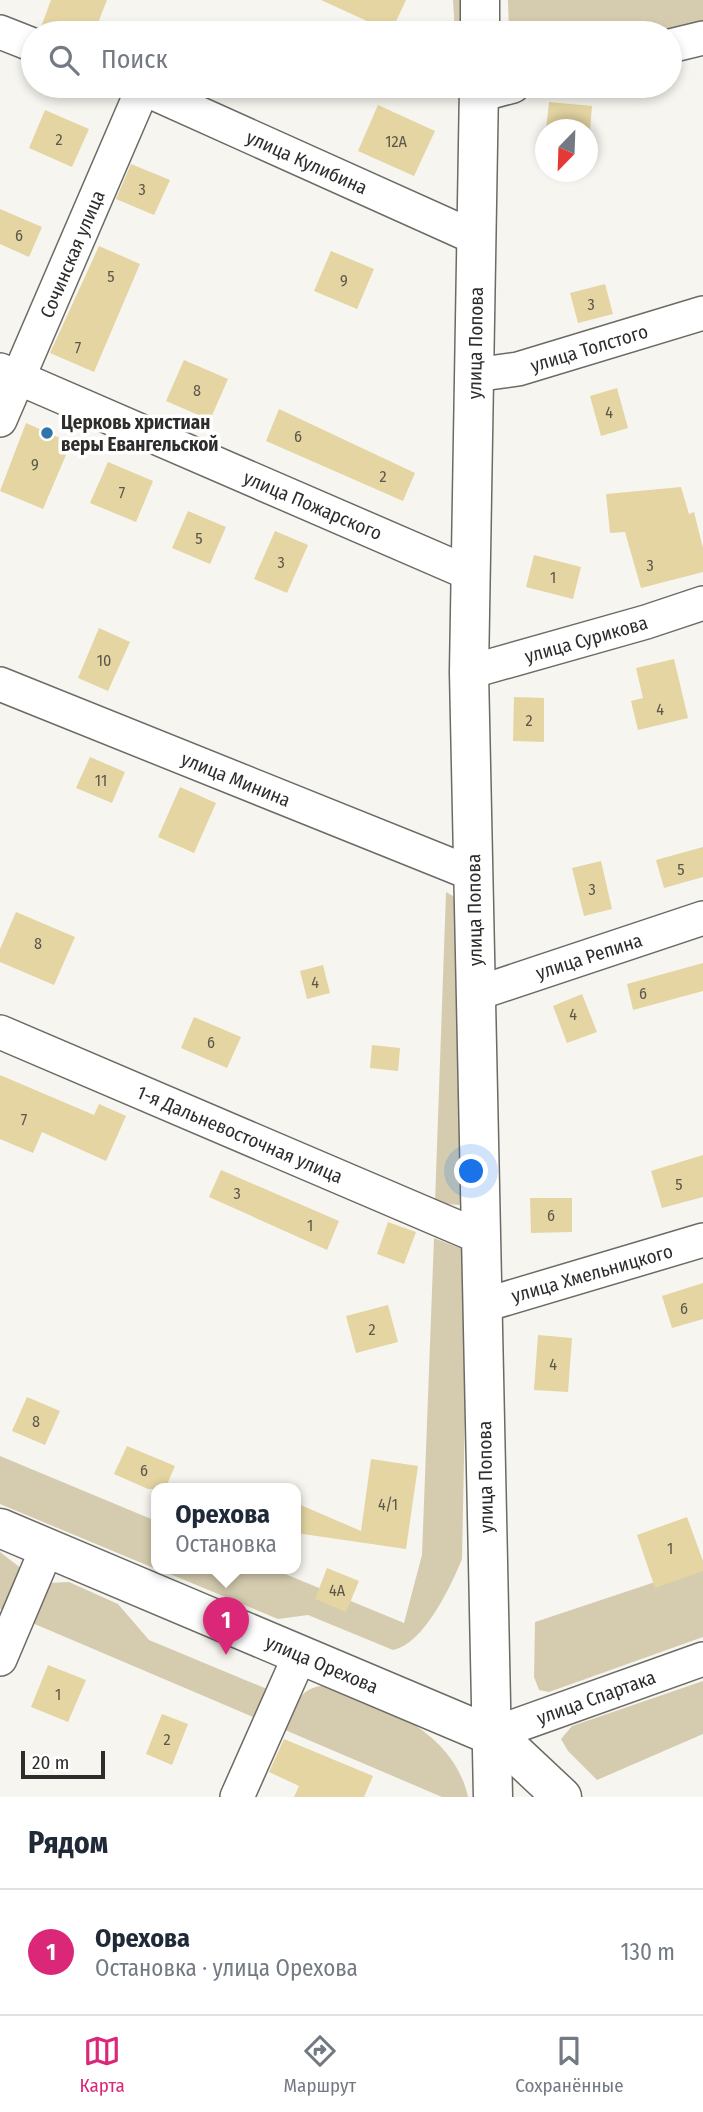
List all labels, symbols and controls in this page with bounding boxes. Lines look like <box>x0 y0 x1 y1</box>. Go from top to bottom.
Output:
search box <box>21 21 682 98</box>
icon: search <box>45 41 83 79</box>
text: Поиск <box>101 44 168 75</box>
north arrow <box>535 119 598 182</box>
street label: улица Кулибина <box>243 126 371 199</box>
house number: 2 <box>55 130 63 149</box>
house number: 12А <box>385 132 407 151</box>
house number: 3 <box>138 180 146 199</box>
street label: Сочинская улица <box>35 187 110 322</box>
house number: 6 <box>15 226 23 245</box>
house number: 5 <box>107 267 115 286</box>
house number: 9 <box>340 271 348 290</box>
street label: улица Попова <box>463 287 488 399</box>
house number: 3 <box>587 295 595 314</box>
street label: улица Толстого <box>528 320 651 377</box>
house number: 7 <box>75 338 82 357</box>
house number: 8 <box>193 381 201 400</box>
house number: 4 <box>605 403 613 422</box>
place label: Церковь христиан веры Евангельской <box>61 411 218 456</box>
marker: Церковь христиан веры Евангельской <box>39 425 55 441</box>
house number: 6 <box>294 427 302 446</box>
house number: 9 <box>31 455 39 474</box>
street label: улица Пожарского <box>240 466 386 545</box>
house number: 2 <box>379 467 387 486</box>
house number: 7 <box>119 483 126 502</box>
house number: 5 <box>195 529 203 548</box>
house number: 3 <box>277 553 285 572</box>
house number: 3 <box>646 556 654 575</box>
house number: 1 <box>550 568 556 587</box>
street label: улица Сурикова <box>522 611 650 668</box>
house number: 10 <box>97 651 111 670</box>
house number: 4 <box>656 700 664 719</box>
house number: 2 <box>525 711 533 730</box>
street label: улица Минина <box>178 747 294 812</box>
house number: 11 <box>95 771 107 790</box>
street label: улица Попова <box>462 854 487 966</box>
house number: 5 <box>677 860 685 879</box>
house number: 3 <box>588 880 596 899</box>
street label: улица Репина <box>533 928 645 984</box>
house number: 8 <box>34 934 42 953</box>
house number: 4 <box>311 973 319 992</box>
house number: 6 <box>639 984 647 1003</box>
house number: 4 <box>569 1005 577 1024</box>
house number: 6 <box>207 1033 215 1052</box>
street label: 1-я Дальневосточная улица <box>134 1081 346 1188</box>
house number: 7 <box>21 1110 28 1129</box>
your location <box>454 1154 488 1188</box>
house number: 5 <box>675 1175 683 1194</box>
house number: 3 <box>233 1184 241 1203</box>
house number: 6 <box>547 1206 555 1225</box>
house number: 1 <box>307 1216 313 1235</box>
street label: улица Хмельницкого <box>509 1239 675 1308</box>
house number: 6 <box>680 1299 688 1318</box>
house number: 2 <box>368 1320 376 1339</box>
house number: 4 <box>549 1355 557 1374</box>
house number: 8 <box>32 1412 40 1431</box>
street label: улица Попова <box>473 1421 498 1533</box>
house number: 6 <box>140 1461 148 1480</box>
popup <box>151 1483 301 1574</box>
house number: 4/1 <box>378 1495 398 1514</box>
text: Орехова <box>175 1499 270 1530</box>
text: Остановка <box>175 1530 277 1558</box>
house number: 1 <box>667 1539 673 1558</box>
house number: 4А <box>329 1581 346 1600</box>
pin: 1 <box>203 1597 249 1655</box>
street label: улица Орехова <box>262 1630 382 1699</box>
street label: улица Спартака <box>534 1665 659 1730</box>
house number: 1 <box>55 1685 61 1704</box>
house number: 2 <box>163 1730 171 1749</box>
scale bar <box>21 1748 105 1780</box>
text: 20 m <box>32 1751 69 1774</box>
text: Рядом <box>28 1825 108 1861</box>
text: Орехова <box>95 1923 190 1954</box>
text: 1 <box>46 1938 56 1966</box>
text: 130 m <box>621 1938 675 1966</box>
text: Остановка · улица Орехова <box>95 1954 358 1982</box>
tab: Карта <box>79 2032 125 2097</box>
tab: Маршрут <box>284 2032 356 2097</box>
tab: Сохранённые <box>515 2032 624 2097</box>

